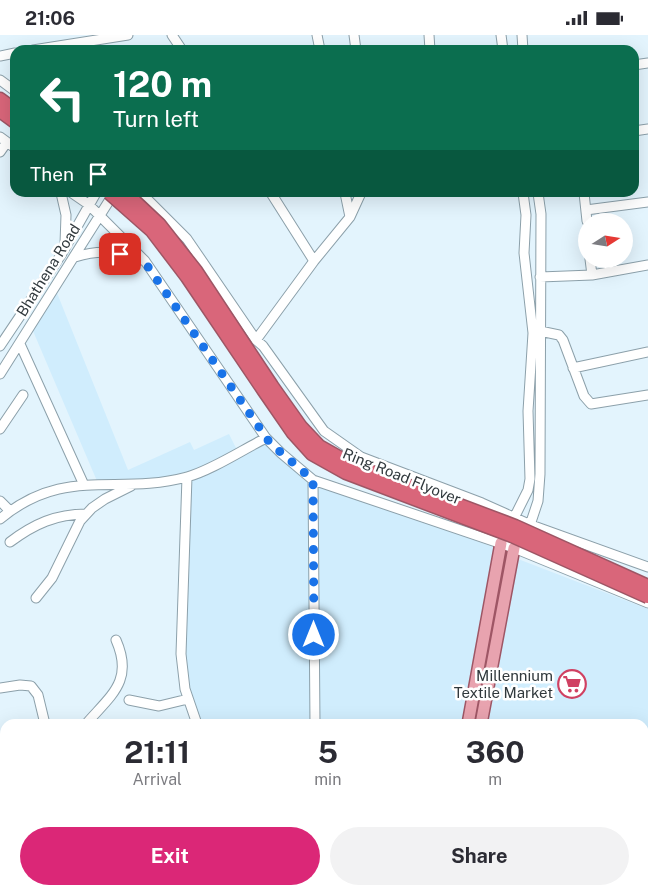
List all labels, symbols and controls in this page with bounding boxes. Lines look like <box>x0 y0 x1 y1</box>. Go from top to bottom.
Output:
text: 21:06 <box>25 7 75 29</box>
text: 120 m <box>113 64 212 105</box>
icon: left <box>30 65 95 130</box>
text: Turn left <box>113 106 199 132</box>
icon: arrive <box>84 160 112 188</box>
text: Then <box>30 163 74 185</box>
north arrow <box>578 213 632 267</box>
map controls <box>578 213 633 268</box>
street label: Bhathena Road <box>13 221 83 319</box>
pin <box>99 233 141 275</box>
icon: arrive <box>106 240 134 268</box>
street label: Ring Road Flyover <box>340 445 464 507</box>
position arrow <box>287 608 339 660</box>
place label: Millennium Textile Market <box>454 667 553 701</box>
supermarket icon: Millennium Textile Market <box>557 669 587 699</box>
text: 21:11 <box>124 734 190 770</box>
text: 5 <box>318 734 338 770</box>
text: 360 <box>466 734 525 770</box>
text: Arrival <box>132 770 182 789</box>
text: min <box>314 770 341 789</box>
text: m <box>488 770 502 789</box>
button: Exit <box>20 827 320 885</box>
button: Share <box>330 827 629 885</box>

